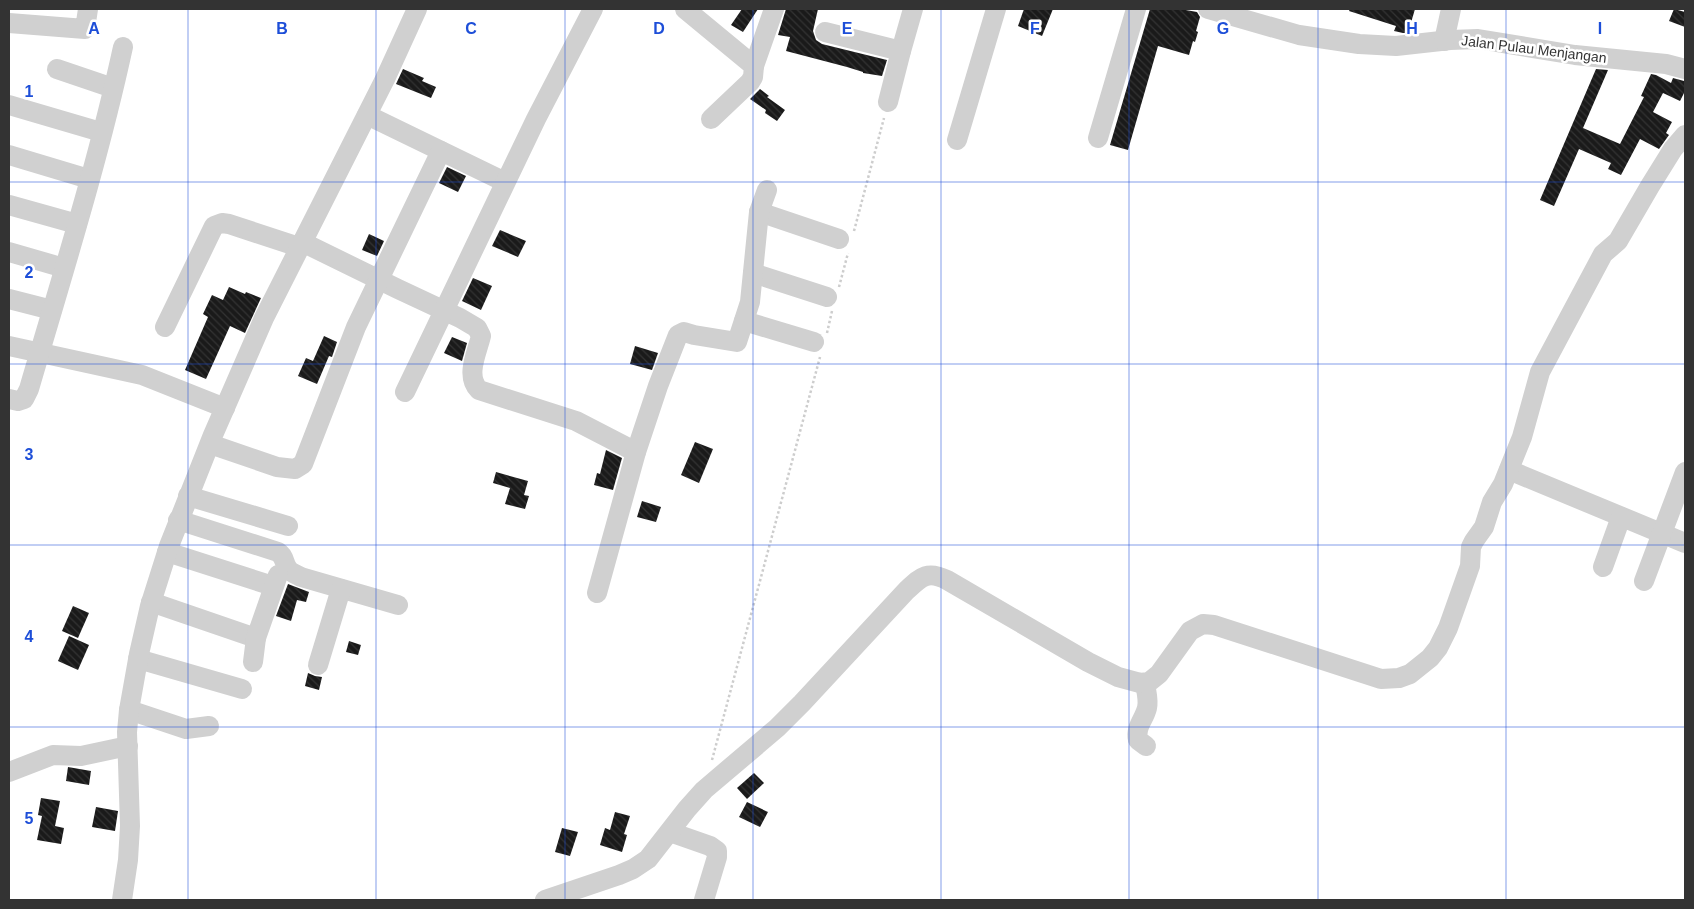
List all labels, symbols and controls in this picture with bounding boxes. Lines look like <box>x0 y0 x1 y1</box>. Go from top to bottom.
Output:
text: A <box>88 20 100 37</box>
text: B <box>276 20 288 37</box>
text: C <box>465 20 477 37</box>
text: D <box>653 20 665 37</box>
text: E <box>842 20 853 37</box>
text: F <box>1030 20 1040 37</box>
text: G <box>1217 20 1229 37</box>
text: H <box>1406 20 1418 37</box>
text: I <box>1598 20 1602 37</box>
street label: Jalan Pulau Menjangan <box>1460 32 1608 66</box>
text: 1 <box>25 83 34 100</box>
text: 2 <box>25 264 34 281</box>
text: 3 <box>25 446 34 463</box>
text: 4 <box>25 628 34 645</box>
text: 5 <box>25 810 34 827</box>

